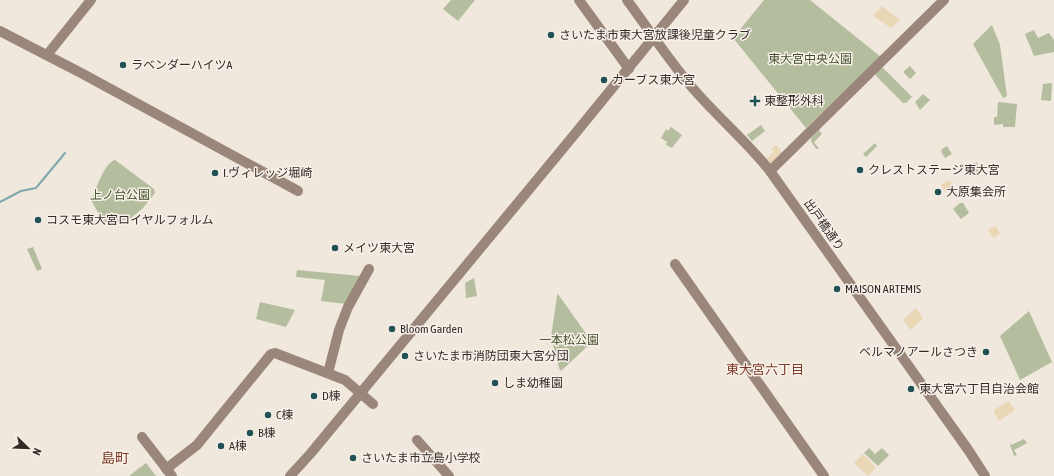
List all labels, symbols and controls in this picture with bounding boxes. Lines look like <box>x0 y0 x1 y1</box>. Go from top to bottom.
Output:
place label: さいたま市東大宮放課後児童クラブ <box>559 28 751 42</box>
marker: さいたま市東大宮放課後児童クラブ <box>546 30 556 40</box>
park label: 東大宮中央公園 <box>768 52 852 66</box>
place label: ラベンダーハイツA <box>131 58 233 72</box>
marker: ラベンダーハイツA <box>118 60 128 70</box>
place label: カーブス東大宮 <box>612 73 695 87</box>
marker: カーブス東大宮 <box>599 75 609 85</box>
place label: 東整形外科 <box>764 94 824 108</box>
marker: 東整形外科 <box>749 95 761 107</box>
place label: クレストステージ東大宮 <box>868 163 1000 177</box>
marker: クレストステージ東大宮 <box>855 165 865 175</box>
place label: I.ヴィレッジ堀崎 <box>223 166 312 180</box>
marker: I.ヴィレッジ堀崎 <box>210 168 220 178</box>
place label: 大原集会所 <box>946 185 1006 199</box>
marker: 大原集会所 <box>933 187 943 197</box>
park label: 上ノ台公園 <box>90 188 150 202</box>
street label: 出戸橋通り <box>801 196 847 254</box>
place label: コスモ東大宮ロイヤルフォルム <box>46 213 213 227</box>
marker: コスモ東大宮ロイヤルフォルム <box>33 215 43 225</box>
place label: メイツ東大宮 <box>343 241 415 255</box>
marker: メイツ東大宮 <box>330 243 340 253</box>
place label: MAISON ARTEMIS <box>845 282 921 296</box>
marker: MAISON ARTEMIS <box>832 284 842 294</box>
place label: Bloom Garden <box>400 322 463 336</box>
marker: Bloom Garden <box>387 324 397 334</box>
park label: 一本松公園 <box>539 333 599 347</box>
place label: ベルマノアールさつき <box>859 345 978 359</box>
marker: ベルマノアールさつき <box>981 347 991 357</box>
place label: さいたま市消防団東大宮分団 <box>413 349 569 363</box>
marker: さいたま市消防団東大宮分団 <box>400 351 410 361</box>
district label: 東大宮六丁目 <box>726 362 804 377</box>
place label: しま幼稚園 <box>503 376 563 390</box>
marker: しま幼稚園 <box>490 378 500 388</box>
place label: 東大宮六丁目自治会館 <box>919 382 1039 396</box>
marker: 東大宮六丁目自治会館 <box>906 384 916 394</box>
place label: D棟 <box>322 389 341 403</box>
marker: D棟 <box>309 391 319 401</box>
place label: C棟 <box>276 408 293 422</box>
marker: C棟 <box>263 410 273 420</box>
place label: B棟 <box>258 426 276 440</box>
north arrow <box>8 428 48 468</box>
marker: B棟 <box>245 428 255 438</box>
place label: A棟 <box>229 439 247 453</box>
marker: A棟 <box>216 441 226 451</box>
text: N <box>30 447 44 457</box>
district label: 島町 <box>101 450 129 466</box>
place label: さいたま市立島小学校 <box>361 451 481 465</box>
marker: さいたま市立島小学校 <box>348 453 358 463</box>

